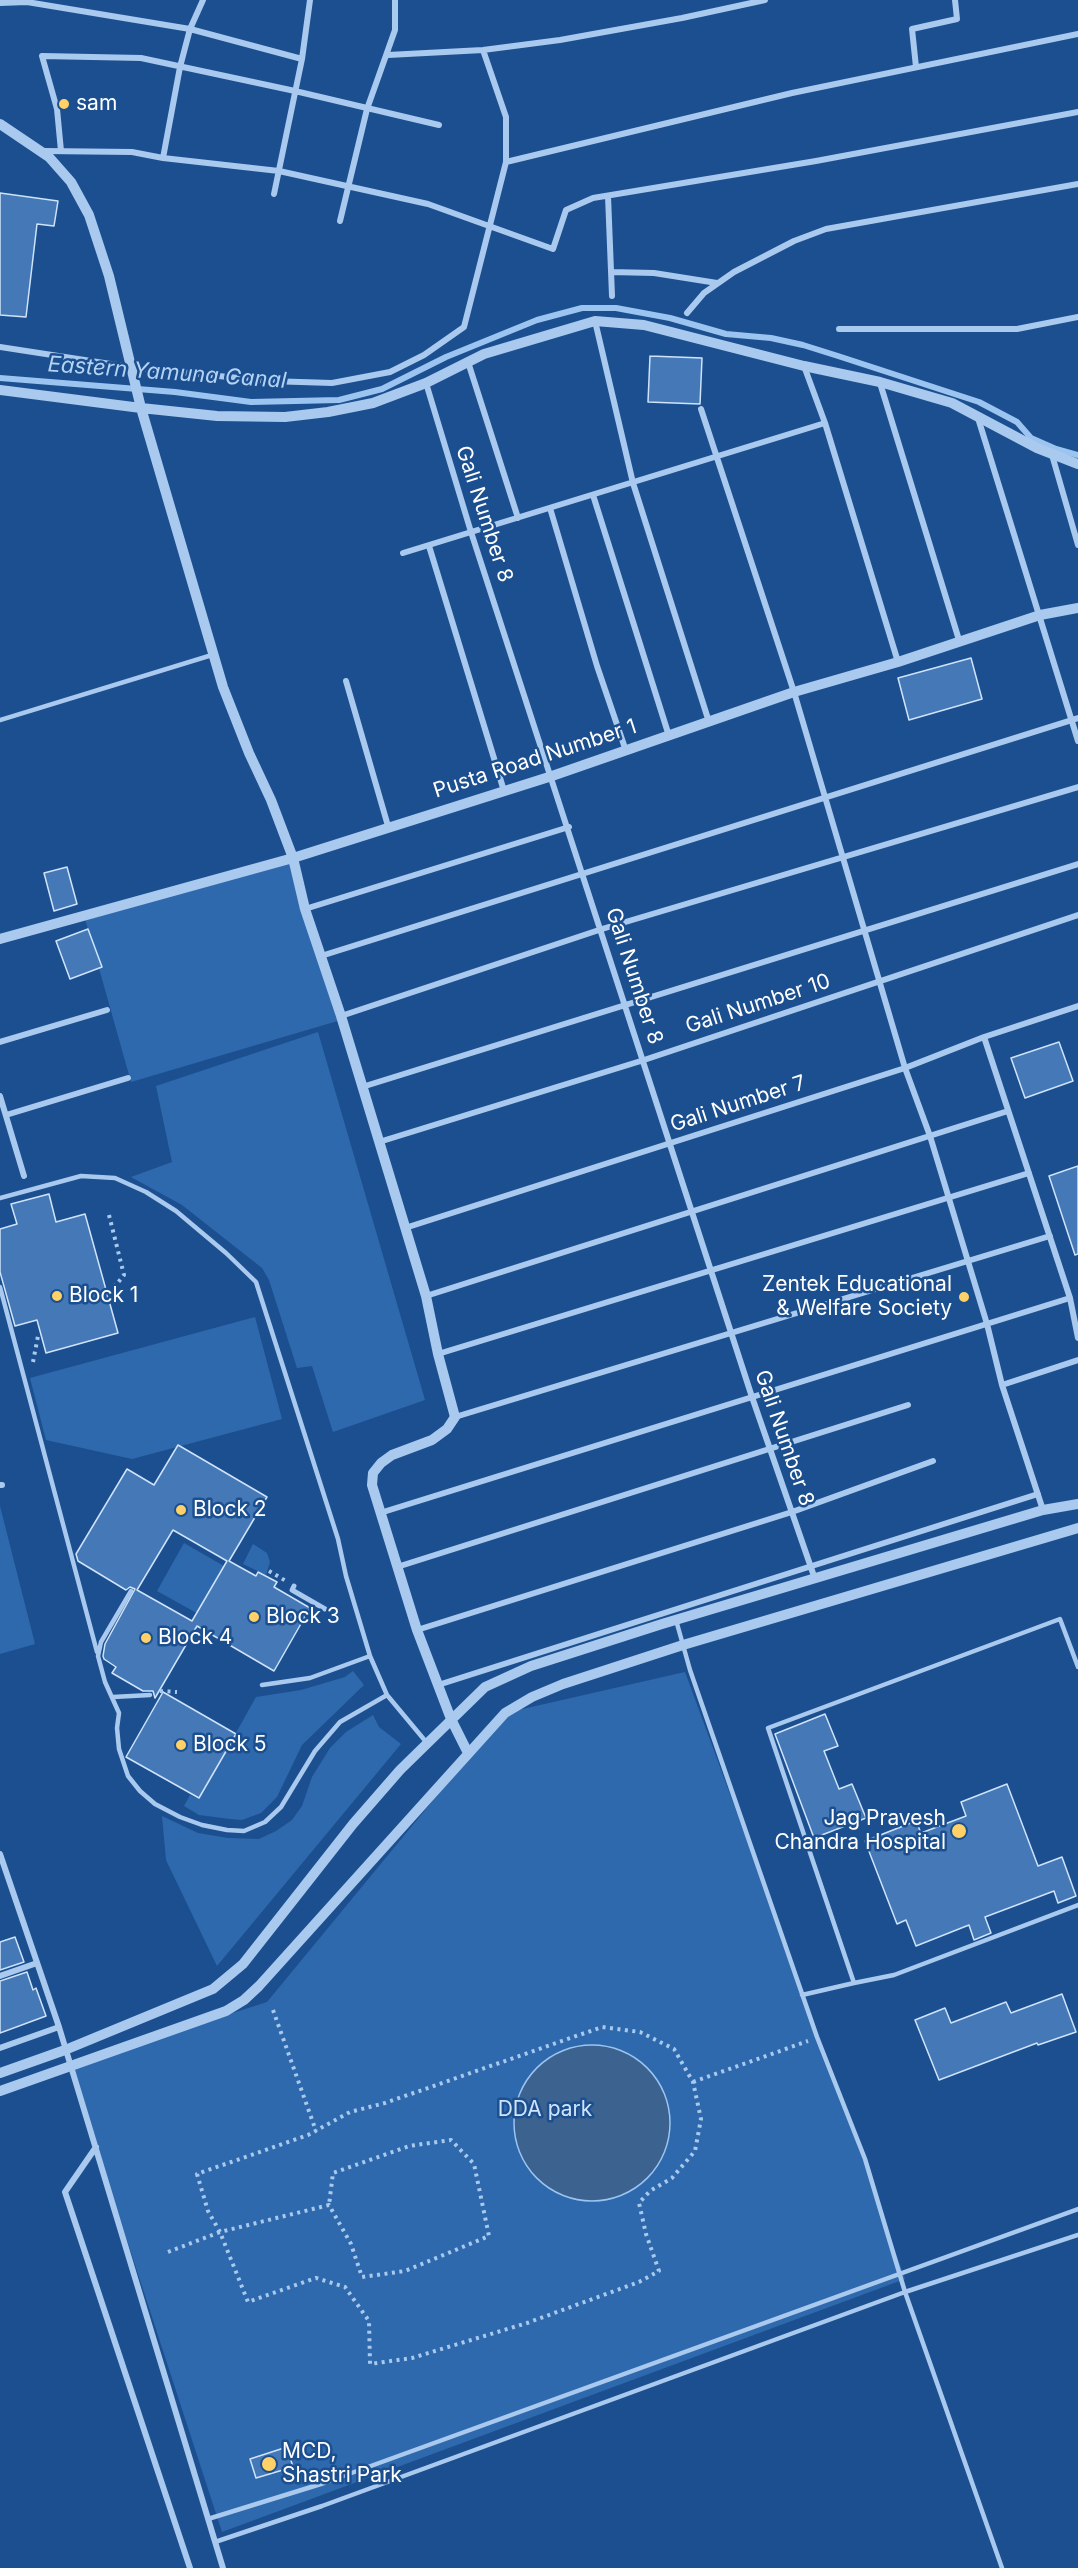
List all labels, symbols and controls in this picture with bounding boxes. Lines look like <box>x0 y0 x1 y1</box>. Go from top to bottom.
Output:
place label: sam <box>76 91 117 117</box>
marker: sam <box>57 97 71 111</box>
water label: Eastern Yamuna Canal <box>47 351 287 395</box>
street label: Gali Number 8 <box>450 443 518 585</box>
street label: Pusta Road Number 1 <box>430 714 640 804</box>
street label: Gali Number 8 <box>600 905 668 1047</box>
street label: Gali Number 10 <box>682 969 834 1039</box>
street label: Gali Number 7 <box>667 1070 809 1138</box>
place label: Zentek Educational & Welfare Society <box>762 1272 952 1322</box>
place label: Block 1 <box>69 1283 138 1309</box>
marker: Block 1 <box>50 1289 64 1303</box>
marker: Zentek Educational & Welfare Society <box>957 1290 971 1304</box>
street label: Gali Number 8 <box>749 1367 819 1509</box>
place label: Block 2 <box>193 1497 267 1523</box>
marker: Block 2 <box>174 1503 188 1517</box>
place label: Block 3 <box>266 1604 340 1630</box>
marker: Block 3 <box>247 1610 261 1624</box>
place label: Block 4 <box>158 1625 232 1651</box>
marker: Block 4 <box>139 1631 153 1645</box>
place label: Block 5 <box>193 1732 267 1758</box>
marker: Block 5 <box>174 1738 188 1752</box>
place label: Jag Pravesh Chandra Hospital <box>775 1806 946 1856</box>
marker: Jag Pravesh Chandra Hospital <box>950 1822 968 1840</box>
park label: DDA park <box>498 2097 592 2123</box>
place label: MCD, Shastri Park <box>282 2439 402 2489</box>
marker: MCD, Shastri Park <box>260 2455 278 2473</box>

